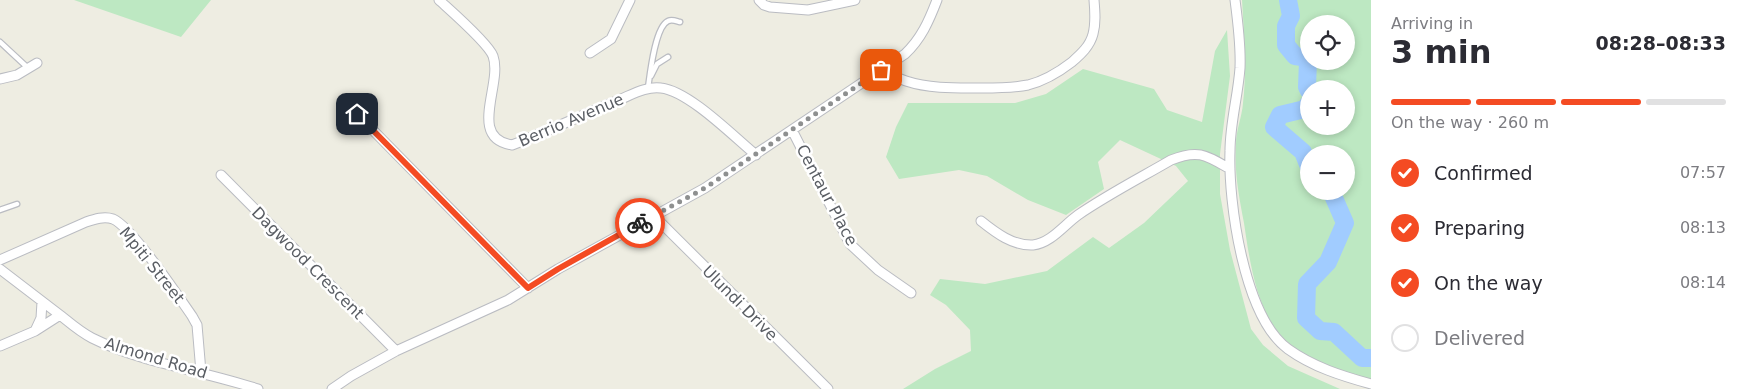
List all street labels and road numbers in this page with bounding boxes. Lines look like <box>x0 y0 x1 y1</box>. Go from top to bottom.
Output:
street label: Berrio Avenue <box>516 89 626 151</box>
street label: Centaur Place <box>792 141 862 249</box>
street label: Dagwood Crescent <box>248 203 368 323</box>
street label: Mpiti Street <box>115 223 189 307</box>
street label: Ulundi Drive <box>698 261 782 345</box>
street label: Almond Road <box>102 333 210 383</box>

